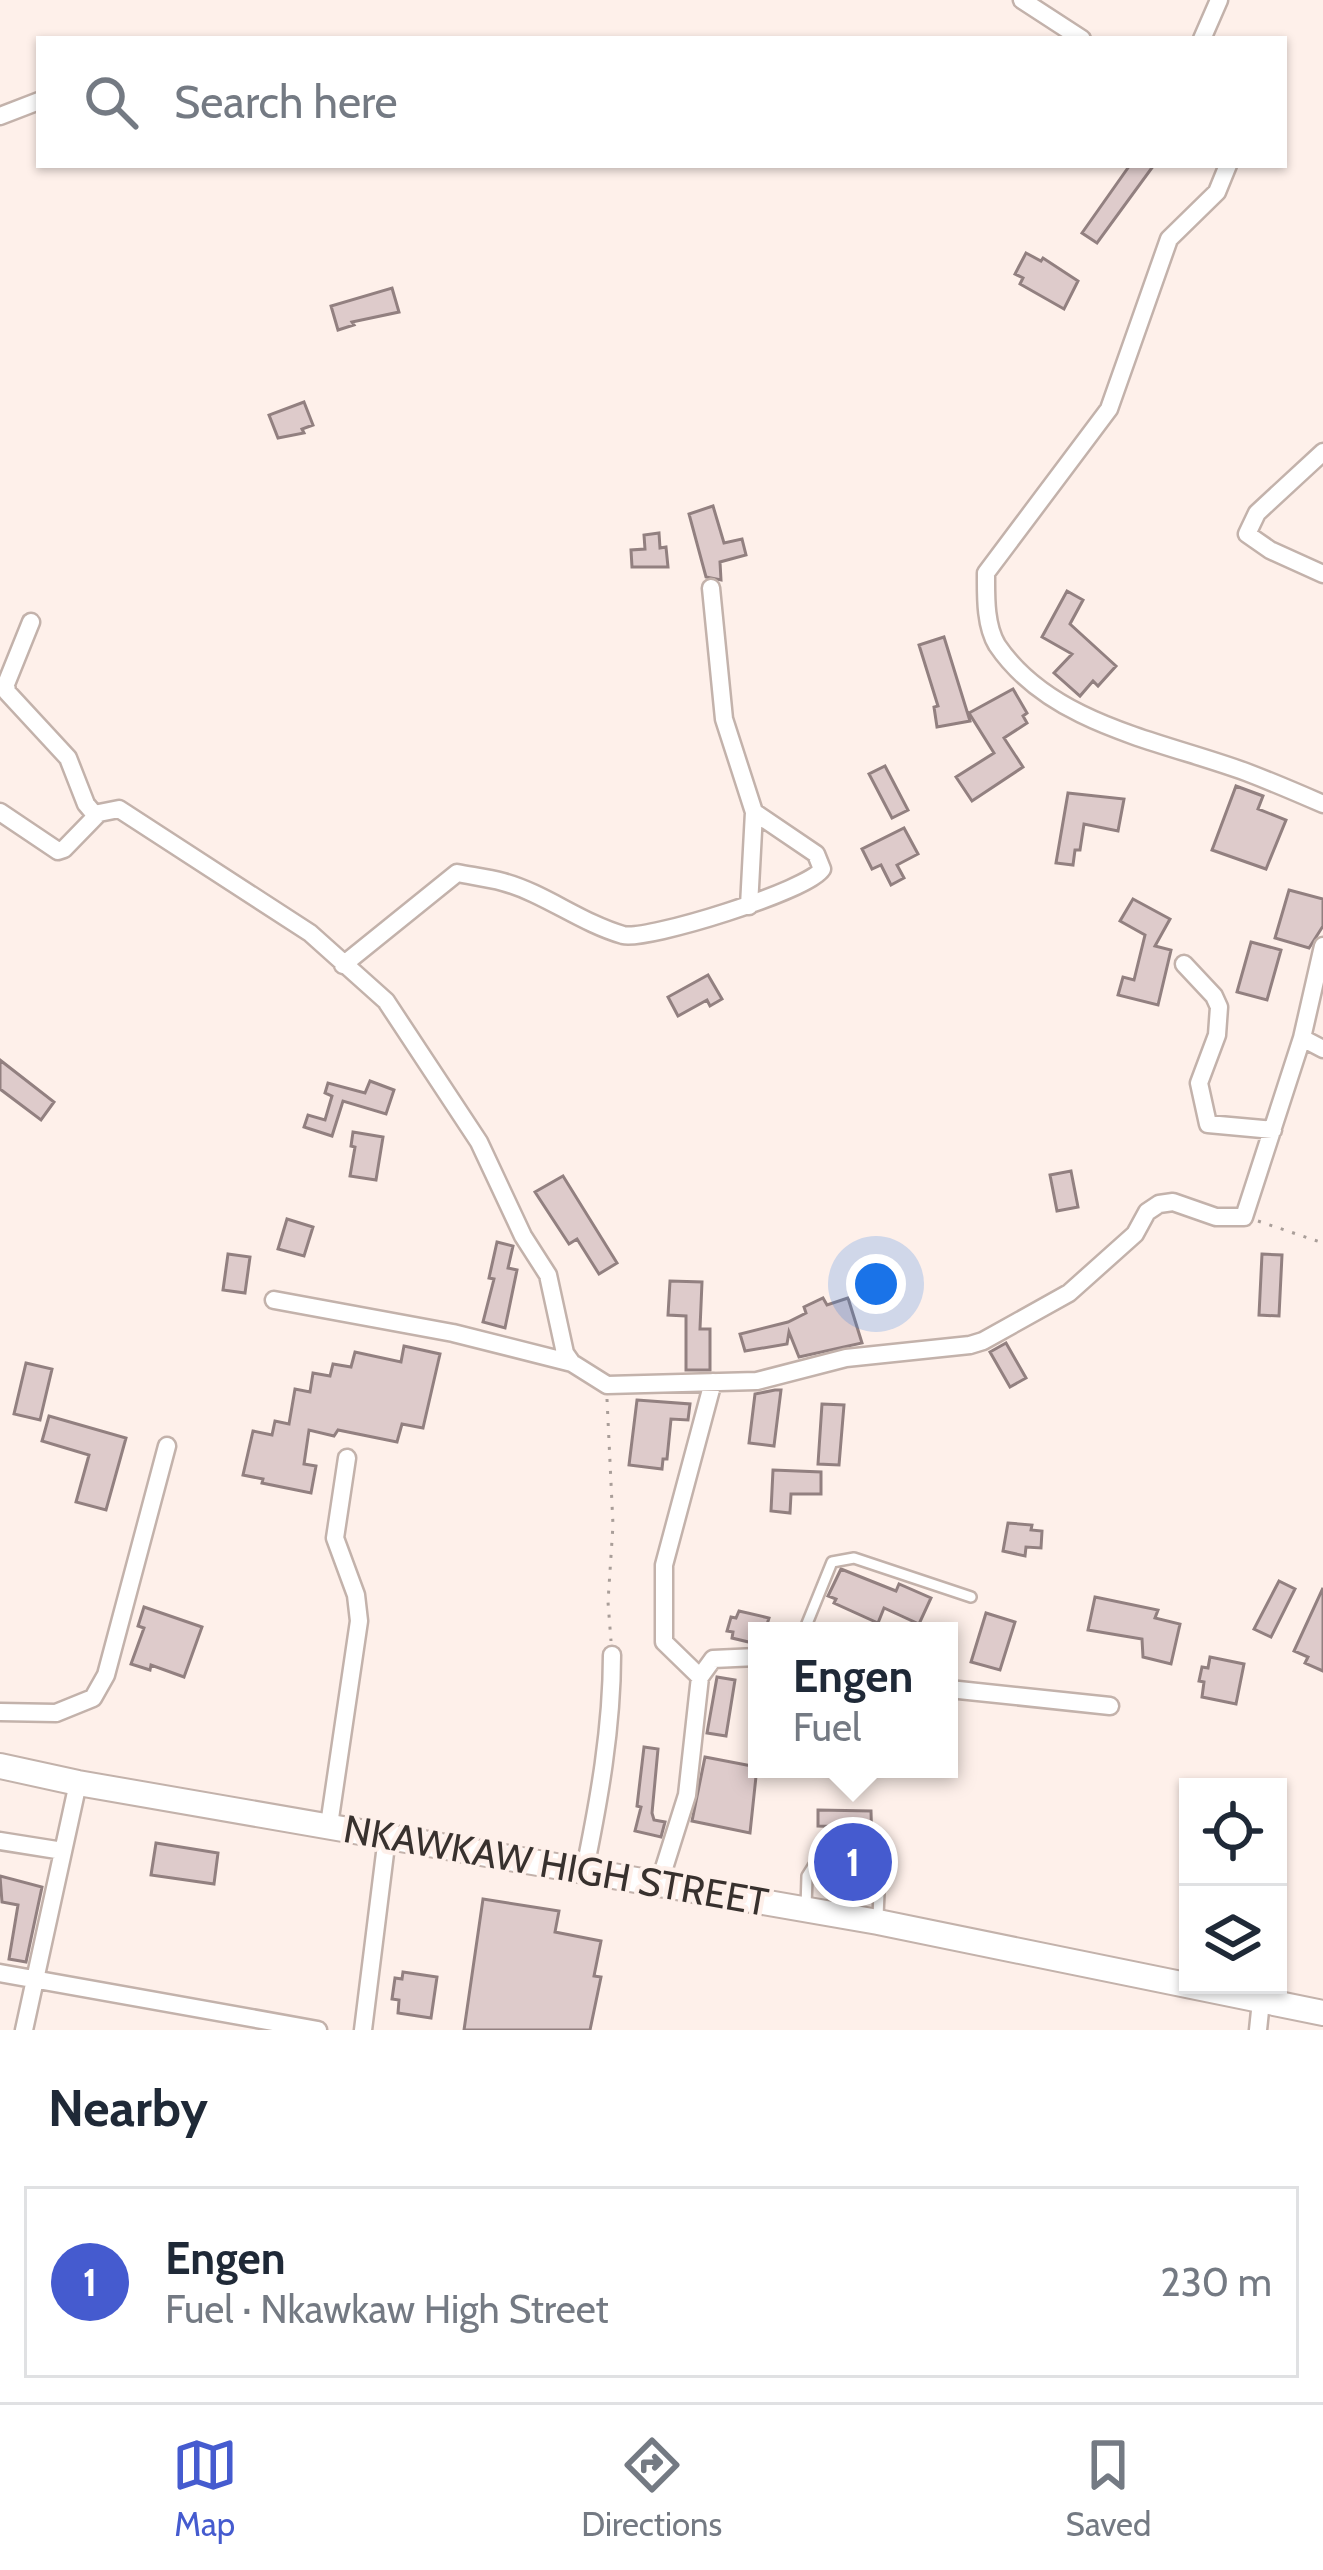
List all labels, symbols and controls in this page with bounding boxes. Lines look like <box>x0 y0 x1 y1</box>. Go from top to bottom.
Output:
search box <box>36 36 1287 168</box>
icon: search <box>78 69 144 135</box>
text: Search here <box>174 75 398 129</box>
your location <box>846 1254 906 1314</box>
popup <box>748 1622 958 1778</box>
text: Engen <box>793 1649 913 1703</box>
text: Fuel <box>793 1703 861 1751</box>
map controls <box>1179 1778 1287 1994</box>
button: locate <box>1179 1778 1287 1886</box>
street label: NKAWKAW HIGH STREET <box>340 1804 772 1926</box>
pin: 1 <box>814 1817 892 1907</box>
button: layers <box>1179 1886 1287 1994</box>
text: Nearby <box>48 2077 208 2139</box>
text: Engen <box>165 2231 286 2285</box>
text: 1 <box>83 2258 97 2306</box>
text: 230 m <box>1160 2258 1272 2306</box>
text: Fuel · Nkawkaw High Street <box>165 2285 609 2333</box>
tab: Map <box>172 2432 238 2544</box>
tab: Directions <box>581 2432 722 2544</box>
tab: Saved <box>1066 2432 1151 2544</box>

